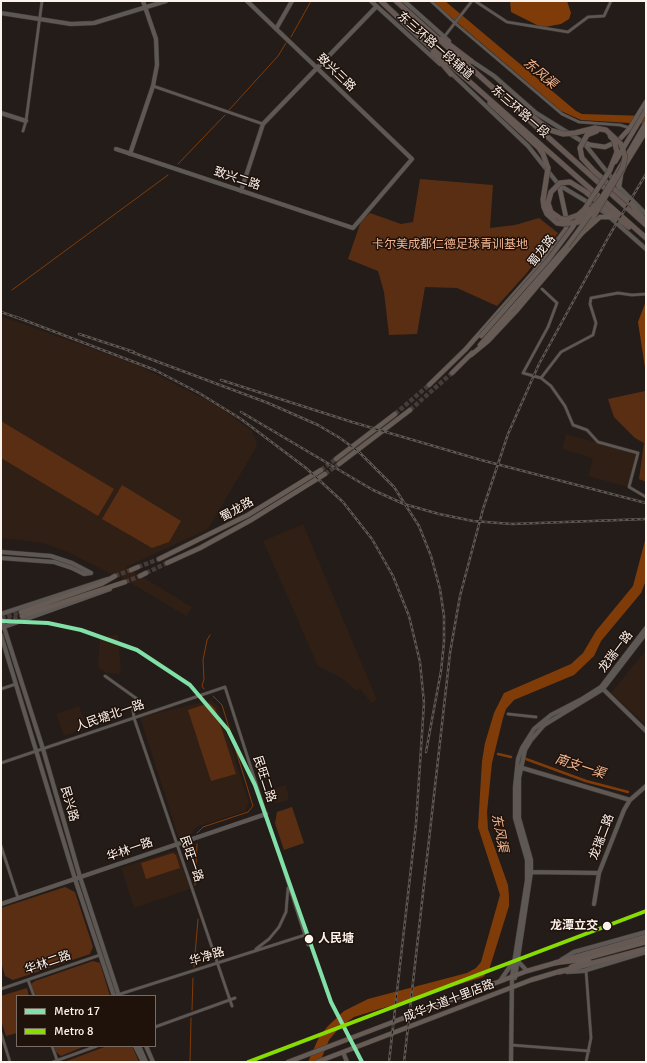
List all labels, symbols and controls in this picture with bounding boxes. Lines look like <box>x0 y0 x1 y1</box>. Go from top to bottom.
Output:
street label: 东三环路一段辅道 <box>394 9 476 83</box>
street label: 致兴三路 <box>314 51 358 95</box>
water label: 东风渠 <box>520 55 560 93</box>
street label: 东三环路一段 <box>488 83 552 141</box>
street label: 致兴二路 <box>212 165 262 193</box>
street label: 蜀龙路 <box>525 232 559 270</box>
park label: 卡尔美成都仁德足球青训基地 <box>372 238 528 252</box>
street label: 蜀龙路 <box>218 495 256 525</box>
street label: 龙瑞一路 <box>596 628 636 676</box>
street label: 人民塘北一路 <box>74 697 146 735</box>
water label: 南支一渠 <box>553 752 607 782</box>
street label: 民旺二路 <box>250 754 278 804</box>
street label: 民兴路 <box>57 785 81 823</box>
water label: 东风渠 <box>488 812 510 854</box>
street label: 龙瑞二路 <box>587 812 617 862</box>
street label: 民旺一路 <box>176 834 206 884</box>
street label: 华林一路 <box>105 835 155 865</box>
place label: 龙潭立交 <box>550 919 598 933</box>
marker: 龙潭立交 <box>601 920 613 932</box>
place label: 人民塘 <box>318 932 354 946</box>
marker: 人民塘 <box>303 933 315 945</box>
street label: 华净路 <box>188 945 226 969</box>
street label: 华林二路 <box>23 948 73 978</box>
street label: 成华大道十里店路 <box>402 977 496 1025</box>
legend <box>16 995 156 1047</box>
text: Metro 17 <box>54 1004 100 1019</box>
text: Metro 8 <box>54 1024 93 1039</box>

